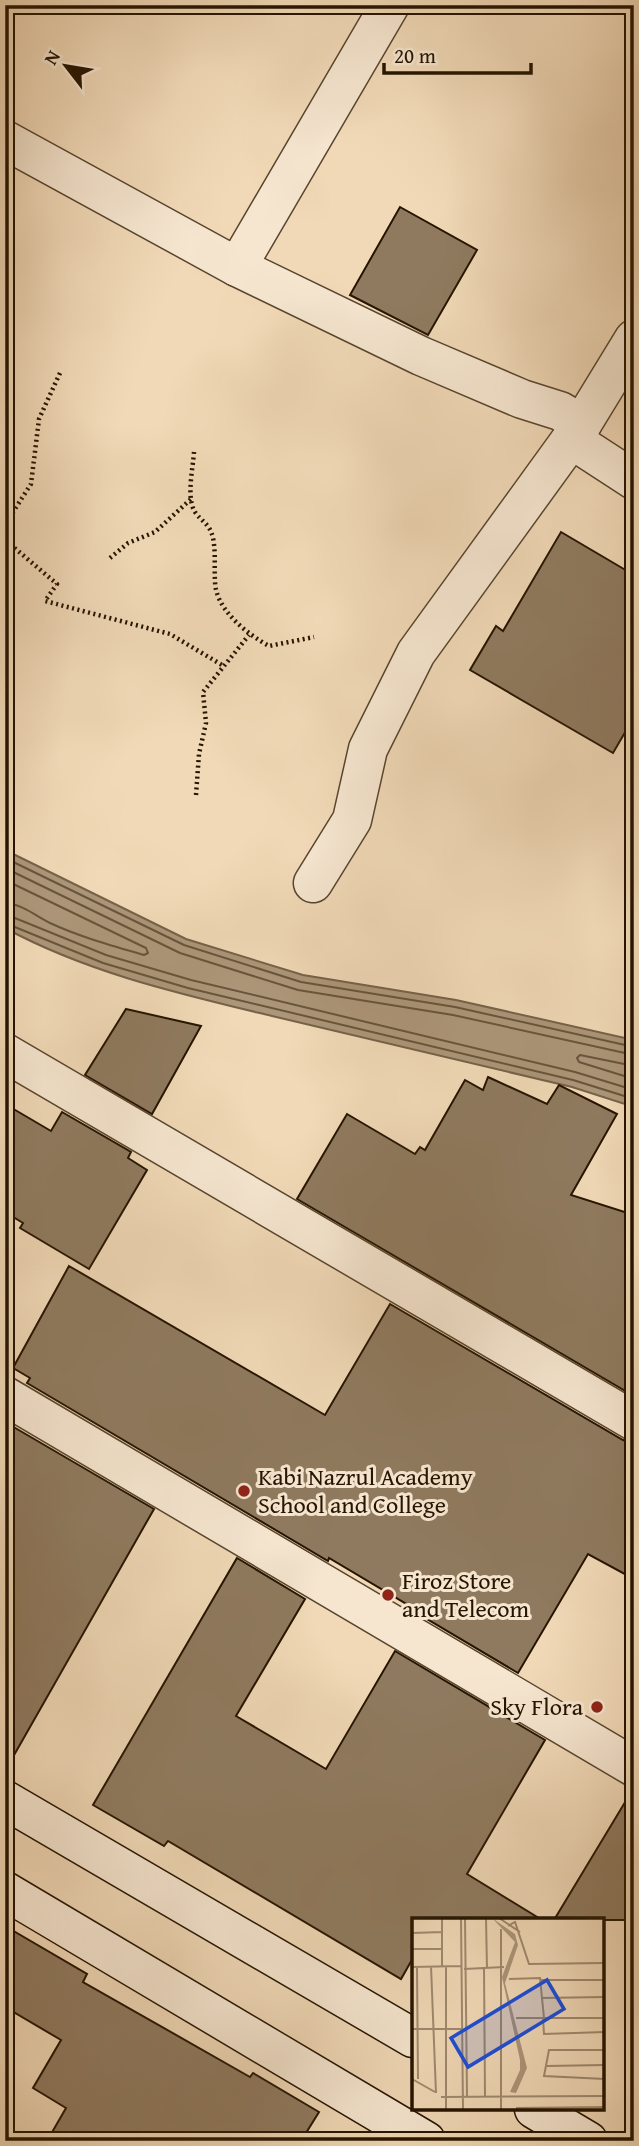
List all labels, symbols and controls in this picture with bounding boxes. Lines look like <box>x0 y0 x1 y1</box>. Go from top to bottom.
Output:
north arrow <box>32 32 102 102</box>
scale bar <box>384 32 530 76</box>
text: 20 m <box>394 40 436 71</box>
text: N <box>36 44 67 70</box>
place label: Kabi Nazrul Academy School and College <box>258 1459 473 1522</box>
marker: Kabi Nazrul Academy School and College <box>236 1483 252 1499</box>
place label: Firoz Store and Telecom <box>402 1563 530 1626</box>
marker: Firoz Store and Telecom <box>380 1587 396 1603</box>
place label: Sky Flora <box>490 1689 584 1724</box>
marker: Sky Flora <box>589 1699 605 1715</box>
inset map <box>412 1918 604 2111</box>

